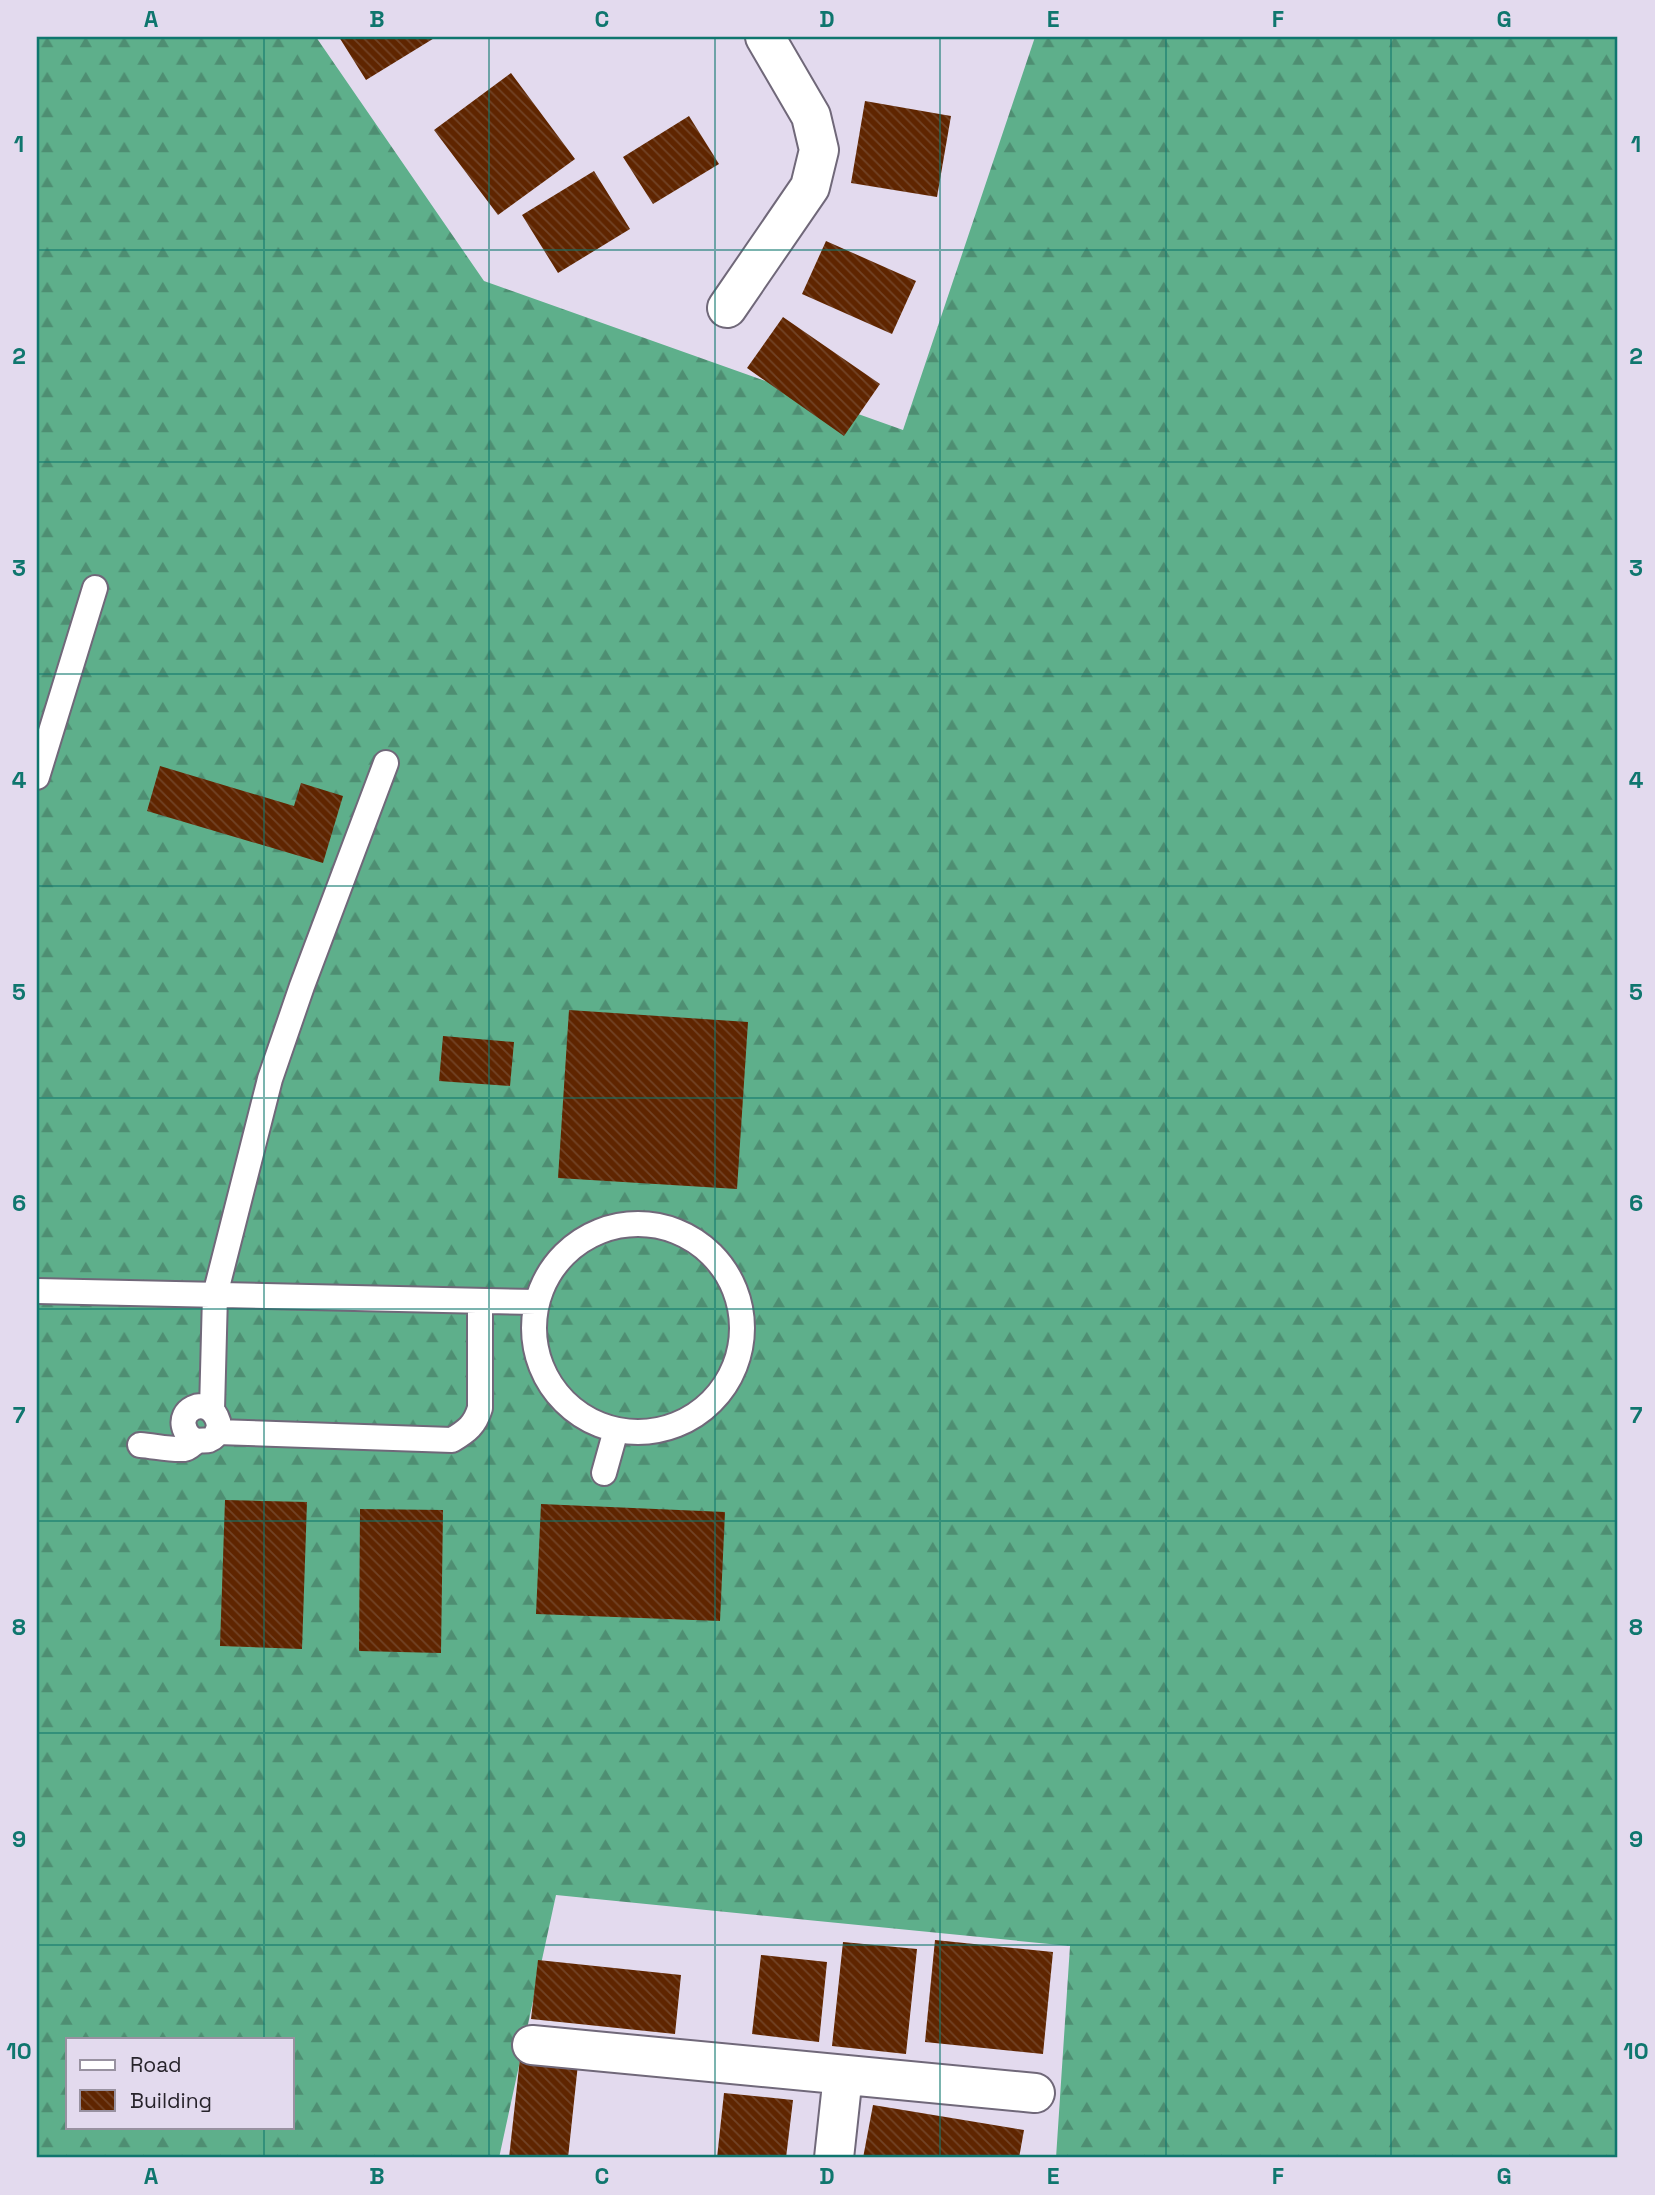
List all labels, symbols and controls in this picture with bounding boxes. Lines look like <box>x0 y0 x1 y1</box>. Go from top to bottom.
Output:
text: A <box>144 4 159 34</box>
text: B <box>369 4 385 34</box>
text: C <box>595 4 609 34</box>
text: D <box>819 4 835 34</box>
text: E <box>1047 4 1059 34</box>
text: F <box>1272 4 1284 34</box>
text: G <box>1496 4 1512 34</box>
text: 1 <box>14 129 24 159</box>
text: 1 <box>1631 129 1641 159</box>
text: 2 <box>12 341 26 371</box>
text: 2 <box>1629 341 1643 371</box>
text: 3 <box>12 553 26 583</box>
text: 3 <box>1629 553 1643 583</box>
text: 4 <box>12 765 27 795</box>
text: 4 <box>1629 765 1644 795</box>
text: 5 <box>12 977 26 1007</box>
text: 5 <box>1629 977 1643 1007</box>
text: 6 <box>12 1188 26 1218</box>
text: 6 <box>1629 1188 1643 1218</box>
text: 7 <box>13 1400 26 1430</box>
text: 7 <box>1630 1400 1643 1430</box>
text: 8 <box>12 1612 26 1642</box>
text: 8 <box>1629 1612 1643 1642</box>
text: 9 <box>12 1824 26 1854</box>
text: 9 <box>1629 1824 1643 1854</box>
text: 10 <box>6 2036 32 2066</box>
text: 10 <box>1623 2036 1649 2066</box>
legend <box>66 2038 294 2128</box>
text: Road <box>130 2051 182 2078</box>
text: Building <box>130 2087 212 2114</box>
text: A <box>144 2161 159 2191</box>
text: B <box>369 2161 385 2191</box>
text: C <box>595 2161 609 2191</box>
text: D <box>819 2161 835 2191</box>
text: E <box>1047 2161 1059 2191</box>
text: F <box>1272 2161 1284 2191</box>
text: G <box>1496 2161 1512 2191</box>

